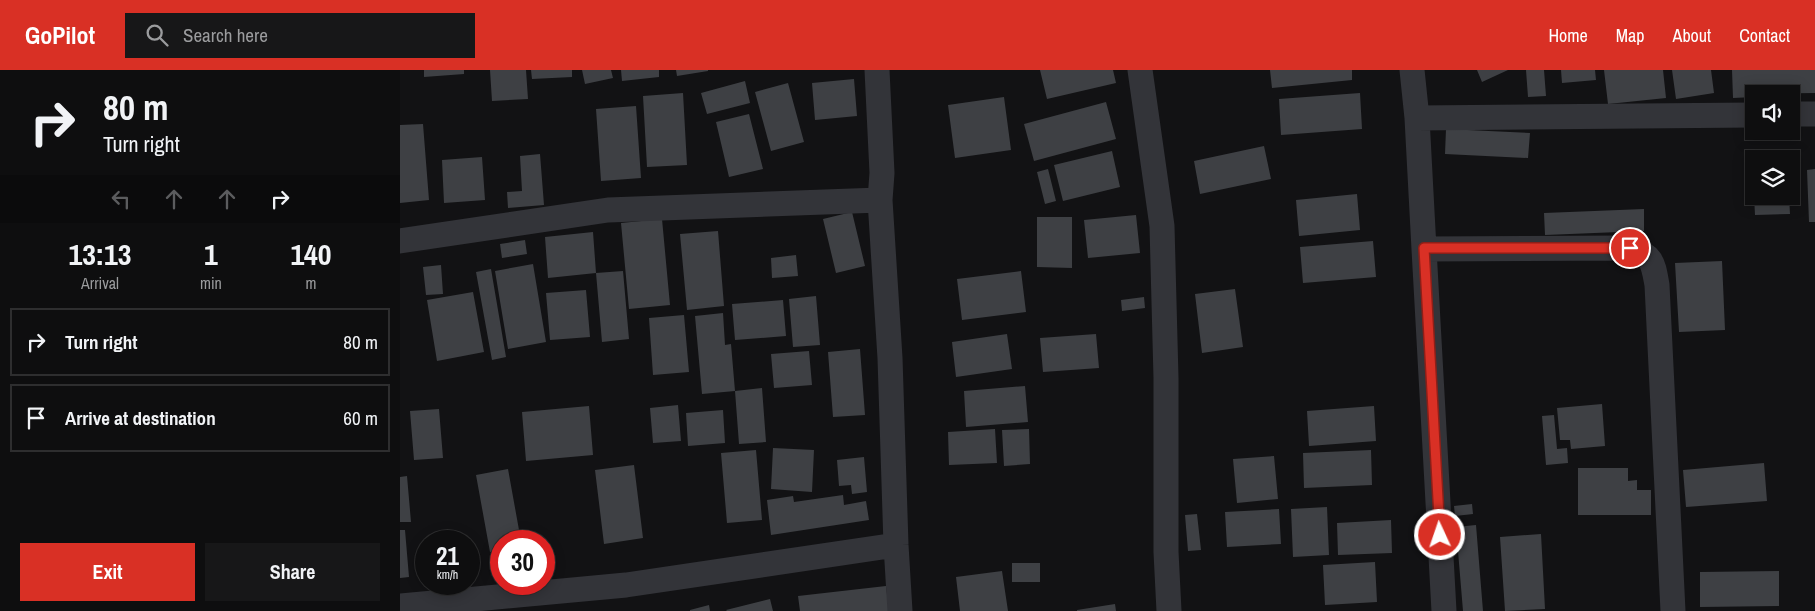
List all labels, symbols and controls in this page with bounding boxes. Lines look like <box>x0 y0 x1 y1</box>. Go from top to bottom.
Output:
search box <box>125 13 475 58</box>
text: GoPilot <box>25 19 95 51</box>
icon: search <box>143 21 171 49</box>
text: Search here <box>183 22 268 48</box>
text: Home <box>1548 23 1588 48</box>
text: Map <box>1616 23 1645 48</box>
text: About <box>1673 23 1711 48</box>
text: Contact <box>1739 23 1790 48</box>
text: 80 m <box>103 84 168 131</box>
map controls <box>1745 85 1800 205</box>
button: sound <box>1745 85 1800 140</box>
icon: right <box>20 90 85 155</box>
text: Turn right <box>103 129 180 159</box>
button: layers <box>1745 150 1800 205</box>
icon: left <box>107 185 135 213</box>
icon: ahead <box>160 185 188 213</box>
icon: ahead <box>213 185 241 213</box>
icon: right <box>266 185 294 213</box>
pin <box>1609 227 1651 269</box>
text: 13:13 <box>69 234 131 274</box>
text: 1 <box>204 234 218 274</box>
text: 140 <box>290 234 331 274</box>
icon: arrive <box>1616 234 1644 262</box>
text: Arrival <box>81 272 119 294</box>
text: min <box>200 272 222 294</box>
text: m <box>305 272 316 294</box>
icon: right <box>22 328 50 356</box>
text: Turn right <box>65 329 137 355</box>
text: 80 m <box>343 329 378 355</box>
icon: arrive <box>22 404 50 432</box>
text: Arrive at destination <box>65 405 216 431</box>
text: 60 m <box>343 405 378 431</box>
position arrow <box>1413 508 1465 560</box>
speed limit sign: 30 <box>490 530 555 595</box>
text: 21 <box>436 539 459 573</box>
button: Exit <box>20 543 195 601</box>
button: Share <box>205 543 380 601</box>
text: km/h <box>437 567 458 583</box>

